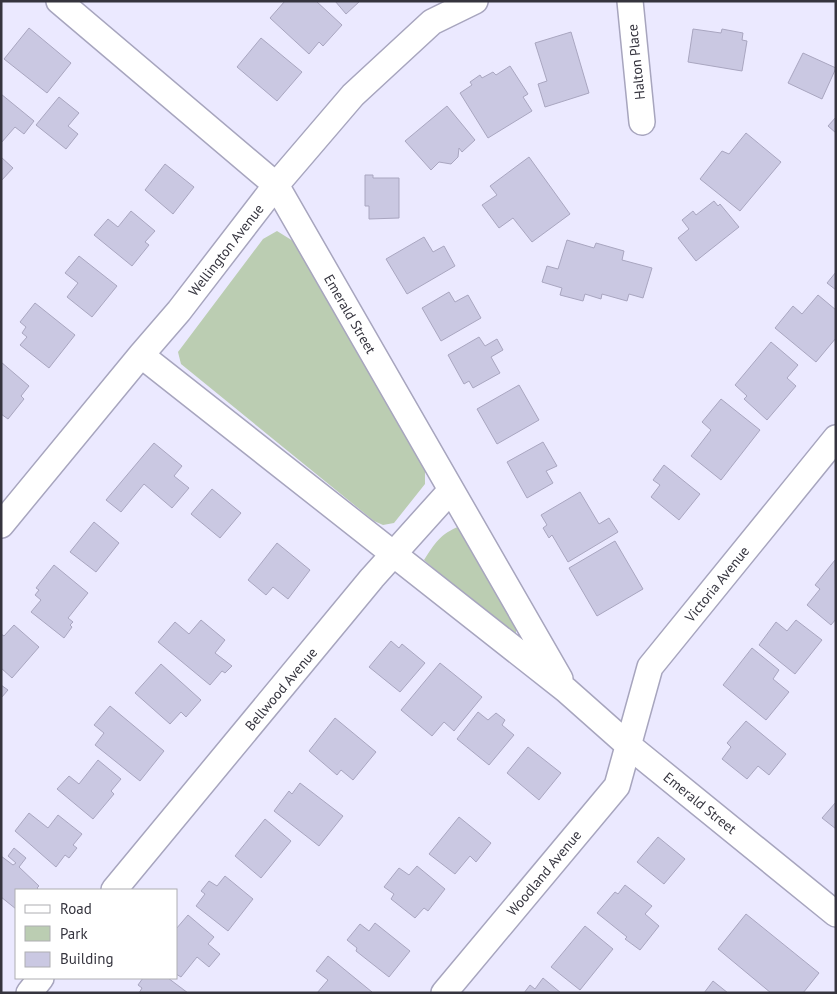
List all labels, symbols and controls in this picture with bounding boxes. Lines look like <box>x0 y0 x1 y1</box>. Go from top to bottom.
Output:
street label: Halton Place <box>623 23 649 101</box>
street label: Wellington Avenue <box>184 200 268 300</box>
street label: Emerald Street <box>320 271 380 357</box>
street label: Victoria Avenue <box>680 542 753 626</box>
street label: Bellwood Avenue <box>241 644 321 734</box>
street label: Emerald Street <box>660 768 740 838</box>
street label: Woodland Avenue <box>503 826 585 920</box>
legend <box>15 889 178 979</box>
text: Road <box>60 899 92 918</box>
text: Park <box>60 924 88 943</box>
text: Building <box>60 949 114 968</box>

